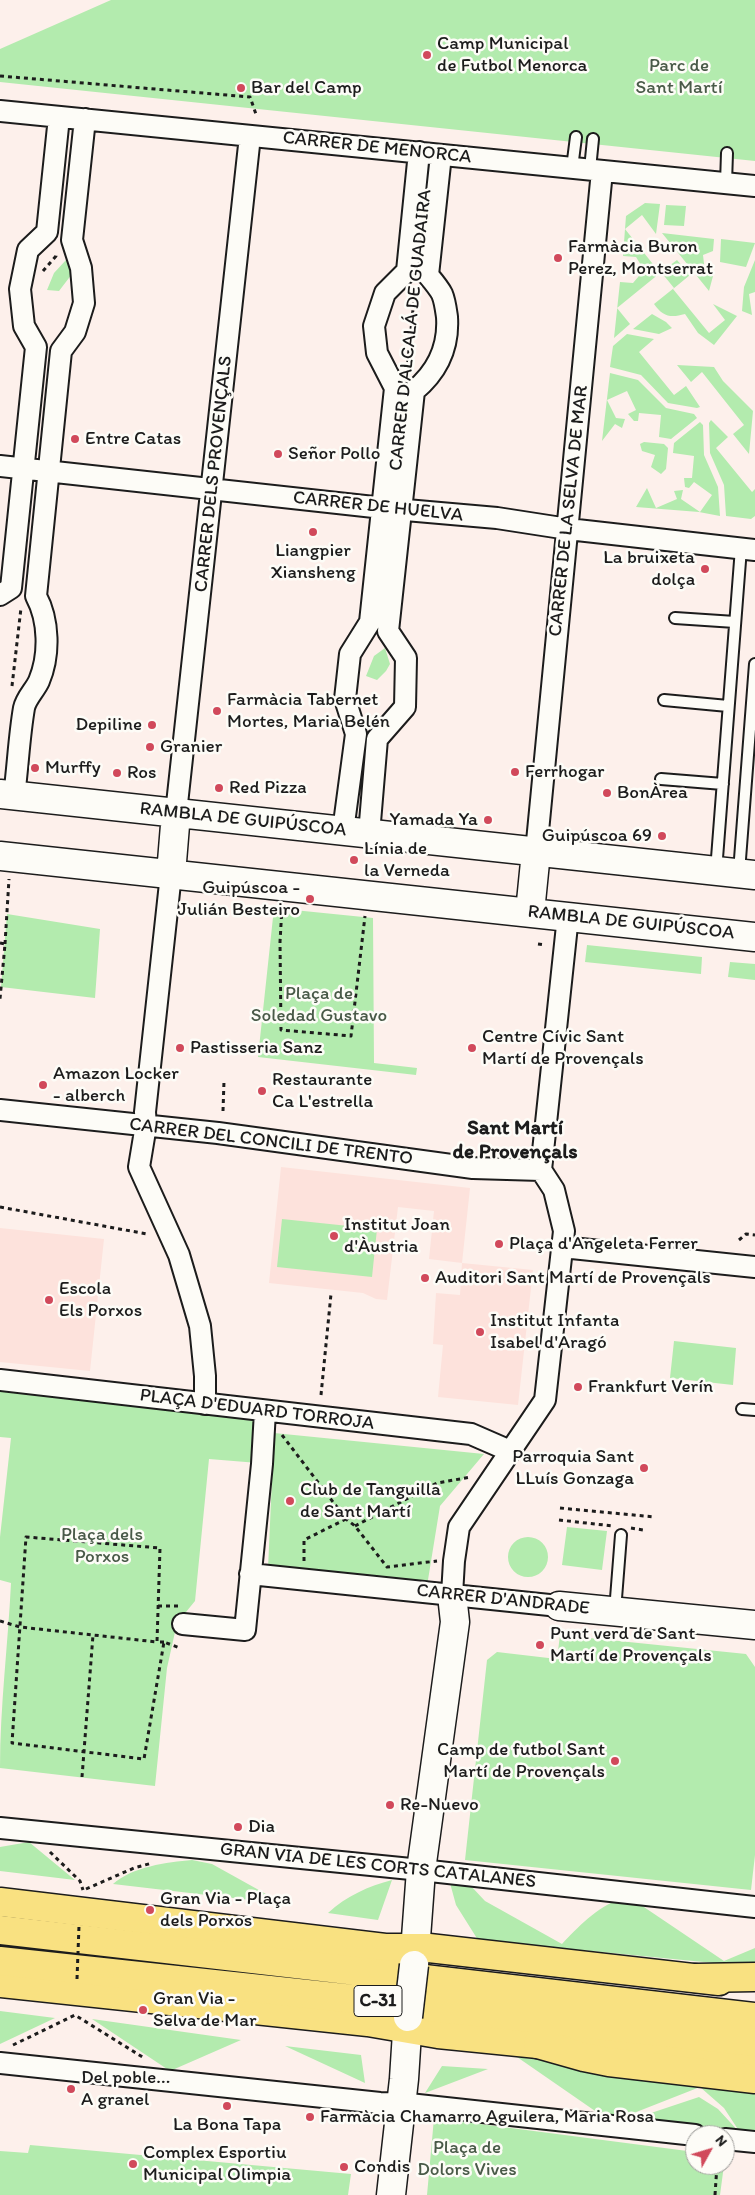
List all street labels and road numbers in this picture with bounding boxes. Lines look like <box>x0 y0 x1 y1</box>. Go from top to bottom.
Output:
street label: CARRER DE MENORCA <box>282 127 472 169</box>
street label: CARRER D'ALCALÁ DE GUADAIRA <box>385 188 437 472</box>
street label: CARRER DELS PROVENÇALS <box>190 355 238 593</box>
street label: CARRER DE LA SELVA DE MAR <box>544 384 594 638</box>
street label: CARRER DE HUELVA <box>292 487 464 527</box>
street label: RAMBLA DE GUIPÚSCOA <box>139 798 347 842</box>
street label: RAMBLA DE GUIPÚSCOA <box>527 901 735 945</box>
street label: CARRER DEL CONCILI DE TRENTO <box>128 1113 414 1171</box>
street label: PLAÇA D'EDUARD TORROJA <box>139 1384 375 1436</box>
street label: CARRER D'ANDRADE <box>415 1580 591 1620</box>
street label: GRAN VIA DE LES CORTS CATALANES <box>219 1838 537 1894</box>
road number: C-31 <box>354 1985 402 2016</box>

